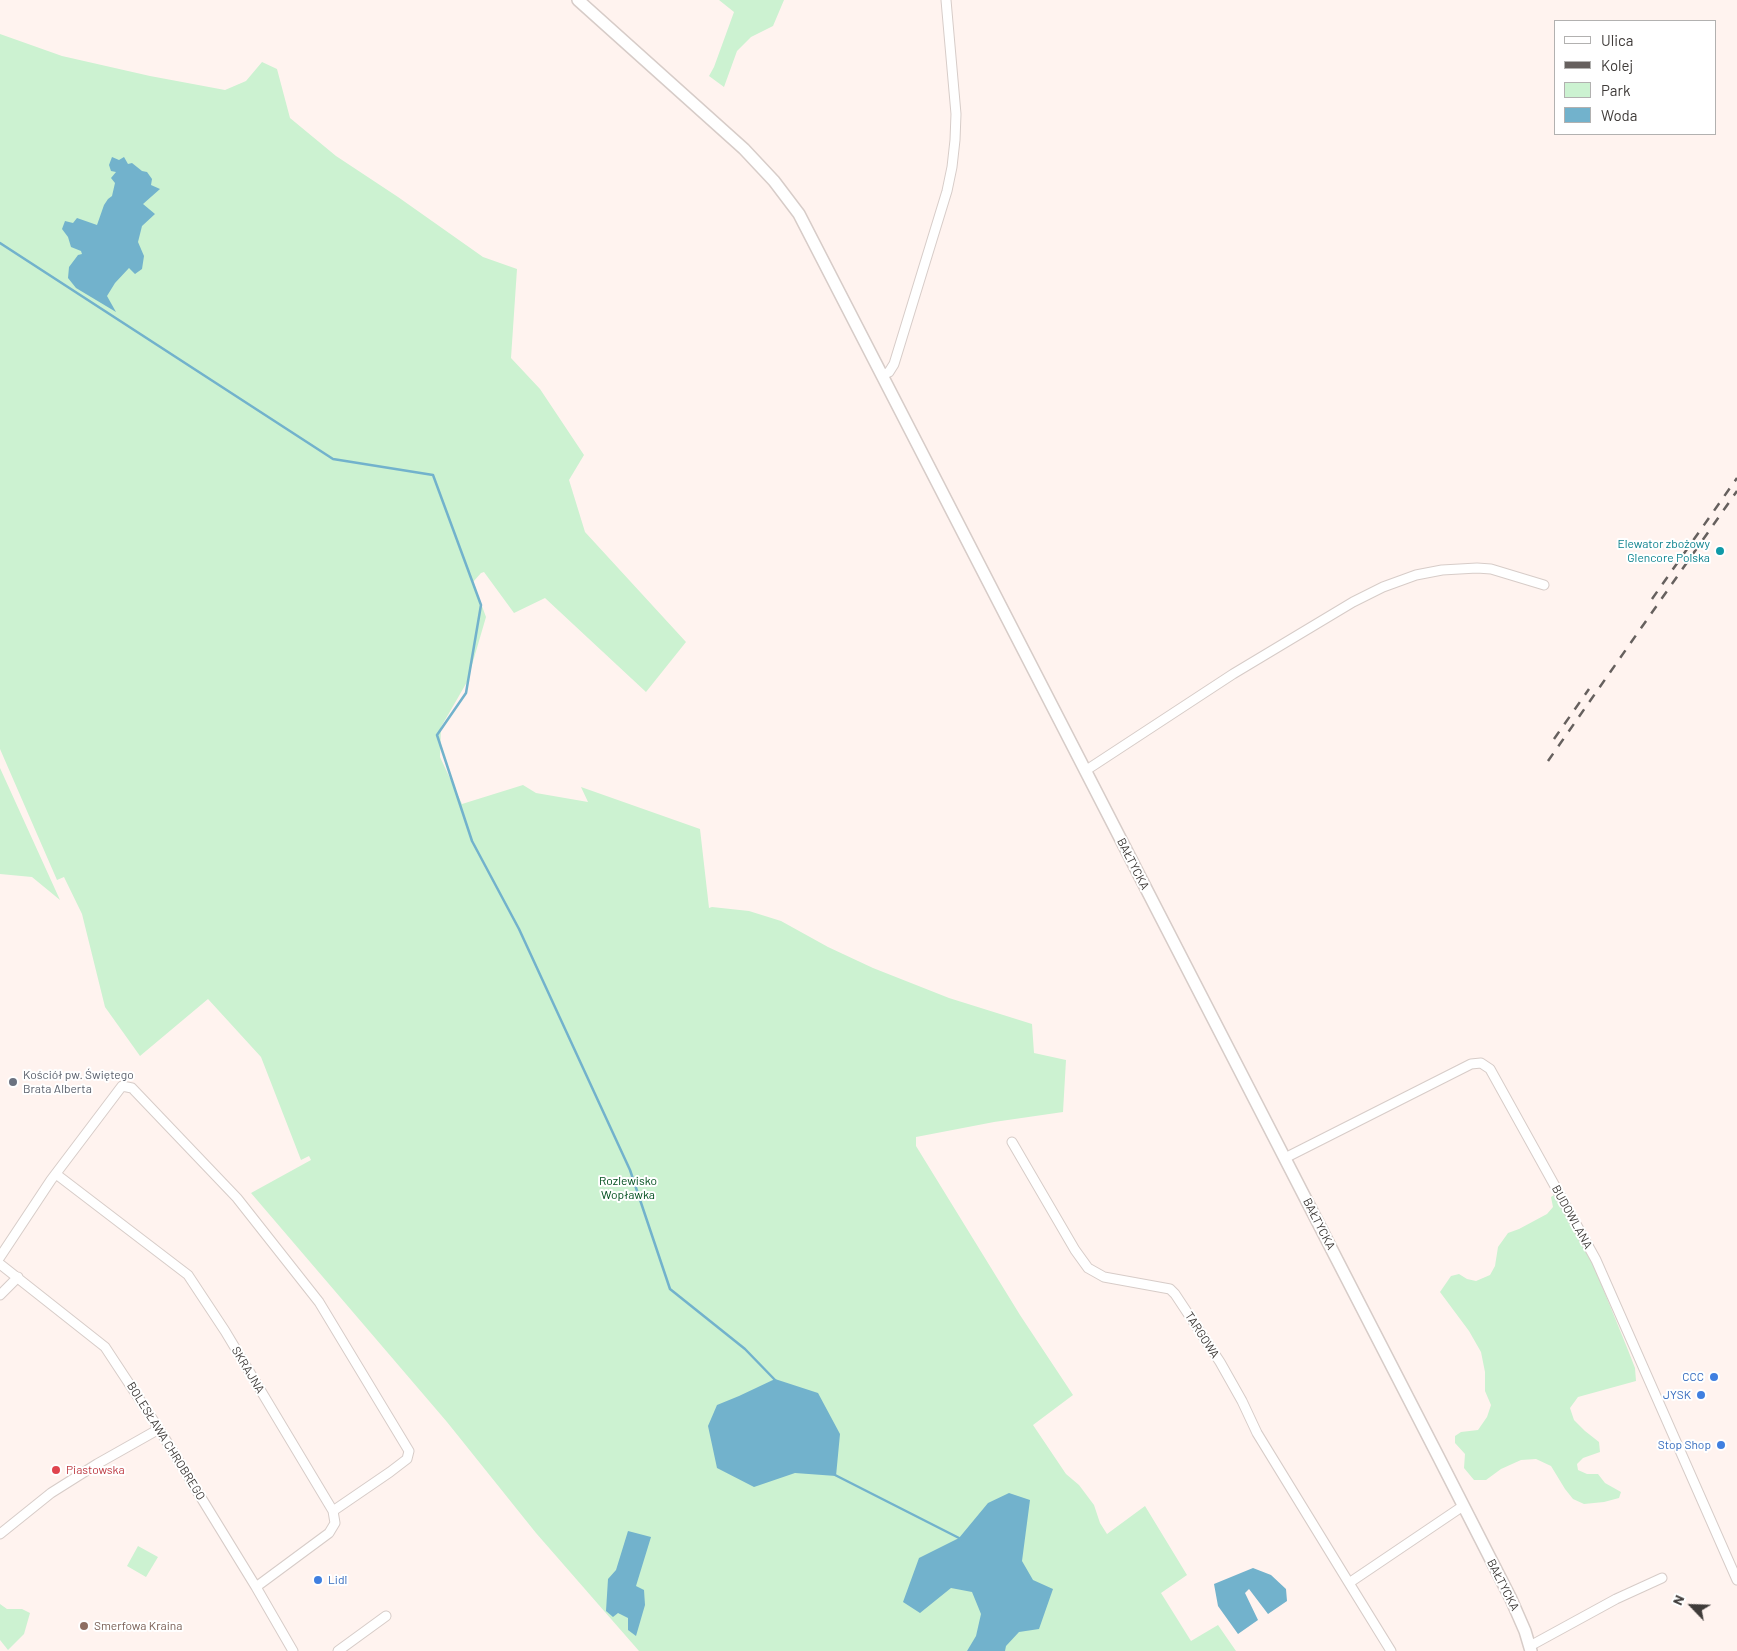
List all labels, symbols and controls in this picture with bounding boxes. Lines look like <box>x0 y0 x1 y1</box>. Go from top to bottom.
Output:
legend <box>1554 20 1717 135</box>
text: Ulica <box>1601 31 1633 49</box>
text: Kolej <box>1601 56 1633 74</box>
text: Park <box>1601 81 1630 99</box>
text: Woda <box>1601 106 1637 124</box>
place label: Elewator zbożowy Glencore Polska <box>1617 537 1710 565</box>
marker: Elewator zbożowy Glencore Polska <box>1714 545 1726 557</box>
street label: BAŁTYCKA <box>1114 836 1152 892</box>
place label: Kościół pw. Świętego Brata Alberta <box>23 1068 134 1096</box>
marker: Kościół pw. Świętego Brata Alberta <box>7 1076 19 1088</box>
park label: Rozlewisko Wopławka <box>599 1174 657 1202</box>
street label: BUDOWLANA <box>1549 1183 1595 1251</box>
street label: BAŁTYCKA <box>1300 1196 1338 1252</box>
street label: TARGOWA <box>1182 1309 1222 1361</box>
street label: SKRAJNA <box>228 1344 268 1396</box>
place label: CCC <box>1682 1370 1704 1384</box>
marker: CCC <box>1708 1371 1720 1383</box>
street label: BOLESŁAWA CHROBREGO <box>124 1379 208 1503</box>
place label: JYSK <box>1663 1388 1691 1402</box>
marker: JYSK <box>1695 1389 1707 1401</box>
place label: Stop Shop <box>1658 1438 1711 1452</box>
marker: Stop Shop <box>1715 1439 1727 1451</box>
place label: Piastowska <box>66 1463 125 1477</box>
marker: Piastowska <box>50 1464 62 1476</box>
street label: BAŁTYCKA <box>1484 1557 1522 1613</box>
place label: Lidl <box>328 1573 347 1587</box>
marker: Lidl <box>312 1574 324 1586</box>
north arrow <box>1667 1581 1717 1631</box>
text: N <box>1668 1592 1687 1607</box>
place label: Smerfowa Kraina <box>94 1619 182 1633</box>
marker: Smerfowa Kraina <box>78 1620 90 1632</box>

